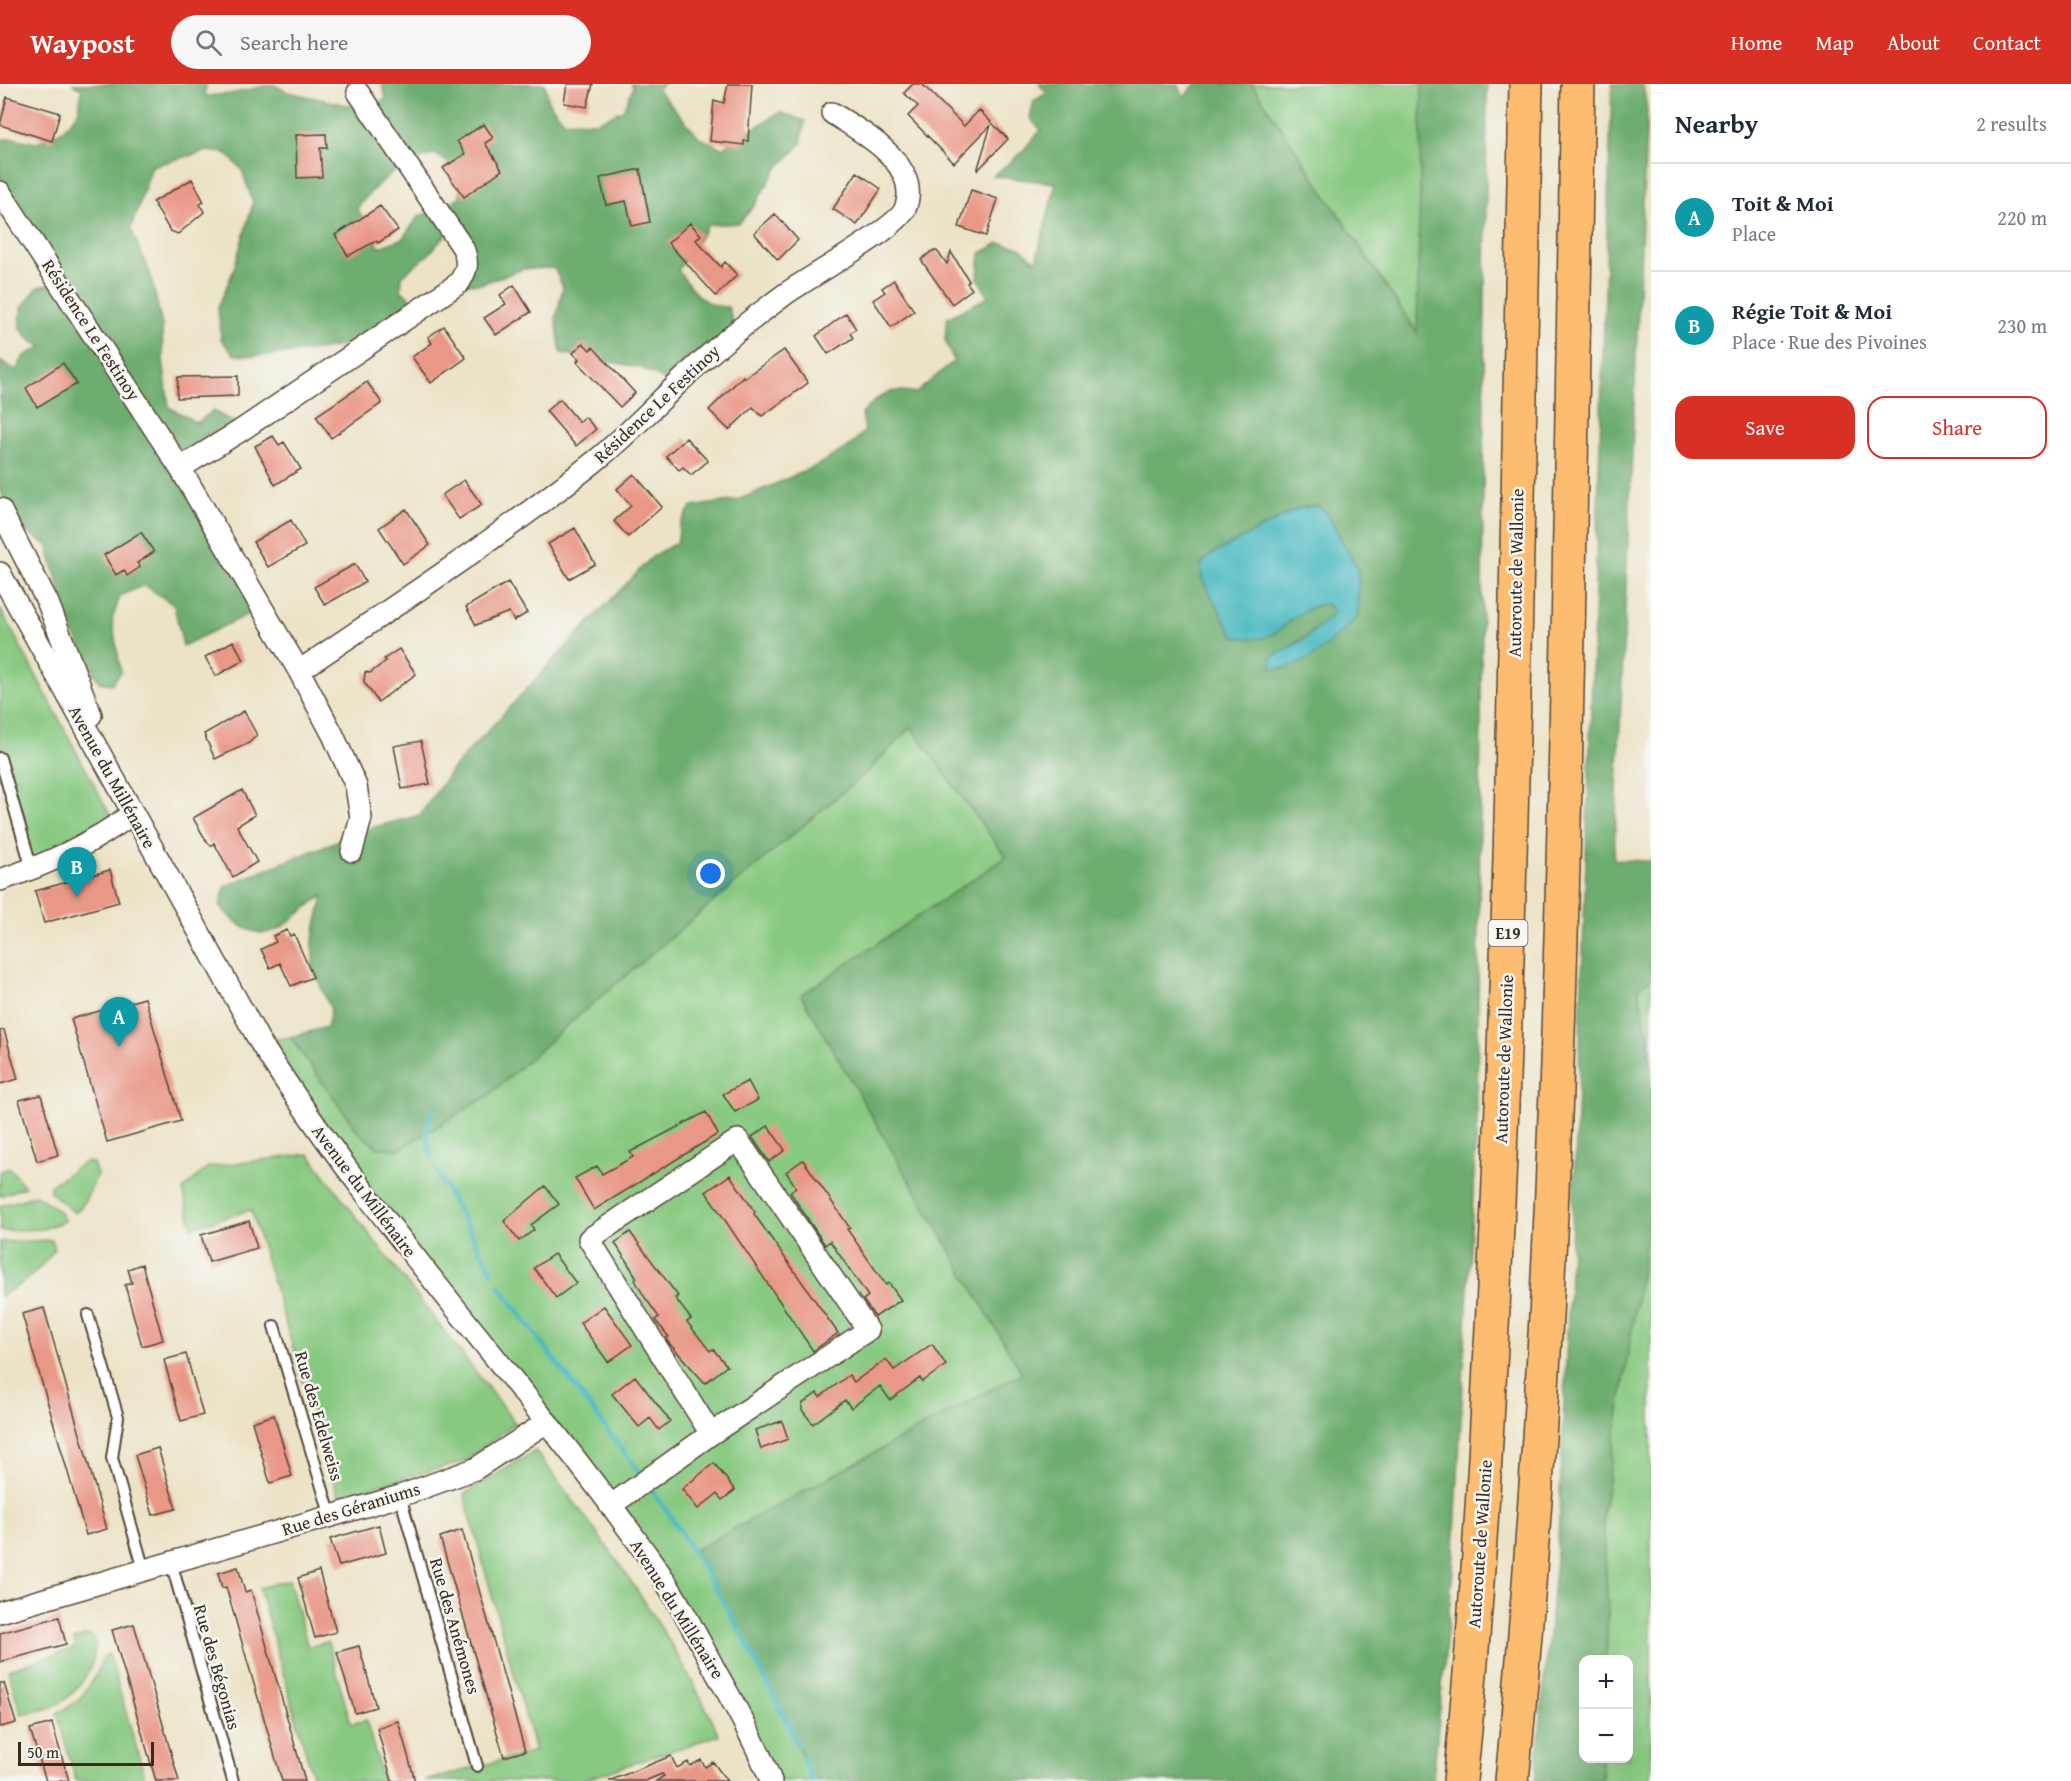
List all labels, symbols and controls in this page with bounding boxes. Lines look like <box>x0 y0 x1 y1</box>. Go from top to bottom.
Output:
search box <box>171 15 591 69</box>
text: Waypost <box>30 22 135 63</box>
icon: search <box>192 26 225 59</box>
text: Search here <box>240 26 348 58</box>
text: Home <box>1731 27 1782 58</box>
text: Map <box>1815 27 1854 58</box>
text: About <box>1887 27 1940 58</box>
text: Contact <box>1973 27 2041 58</box>
text: Nearby <box>1675 104 1758 143</box>
text: 2 results <box>1976 109 2047 138</box>
text: Toit & Moi <box>1732 187 1834 219</box>
text: A <box>1688 203 1701 232</box>
text: 220 m <box>1997 203 2047 232</box>
text: Place <box>1732 219 1776 248</box>
street label: Résidence Le Festinoy <box>35 254 147 406</box>
text: Régie Toit & Moi <box>1732 295 1892 327</box>
text: B <box>1688 311 1701 340</box>
text: 230 m <box>1997 311 2047 340</box>
text: Place · Rue des Pivoines <box>1732 327 1927 356</box>
street label: Résidence Le Festinoy <box>587 338 726 469</box>
button: Save <box>1675 396 1855 459</box>
button: Share <box>1867 396 2047 459</box>
street label: Autoroute de Wallonie <box>1501 488 1530 658</box>
street label: Avenue du Millénaire <box>62 700 163 853</box>
pin: B <box>58 848 97 897</box>
your location <box>696 859 725 888</box>
road number: E19 <box>1488 920 1528 946</box>
street label: Autoroute de Wallonie <box>1487 974 1520 1144</box>
pin: A <box>100 998 138 1047</box>
street label: Avenue du Millénaire <box>305 1119 423 1263</box>
street label: Rue des Edelweiss <box>288 1348 351 1484</box>
street label: Autoroute de Wallonie <box>1460 1459 1499 1629</box>
street label: Rue des Géraniums <box>278 1475 423 1542</box>
street label: Avenue du Millénaire <box>624 1534 731 1684</box>
street label: Rue des Anémones <box>423 1554 488 1697</box>
street label: Rue des Bégonias <box>187 1601 248 1733</box>
map controls <box>1579 1655 1633 1763</box>
button: + <box>1579 1655 1633 1709</box>
button: − <box>1579 1709 1633 1763</box>
scale bar <box>18 1739 154 1766</box>
text: 50 m <box>27 1740 59 1764</box>

